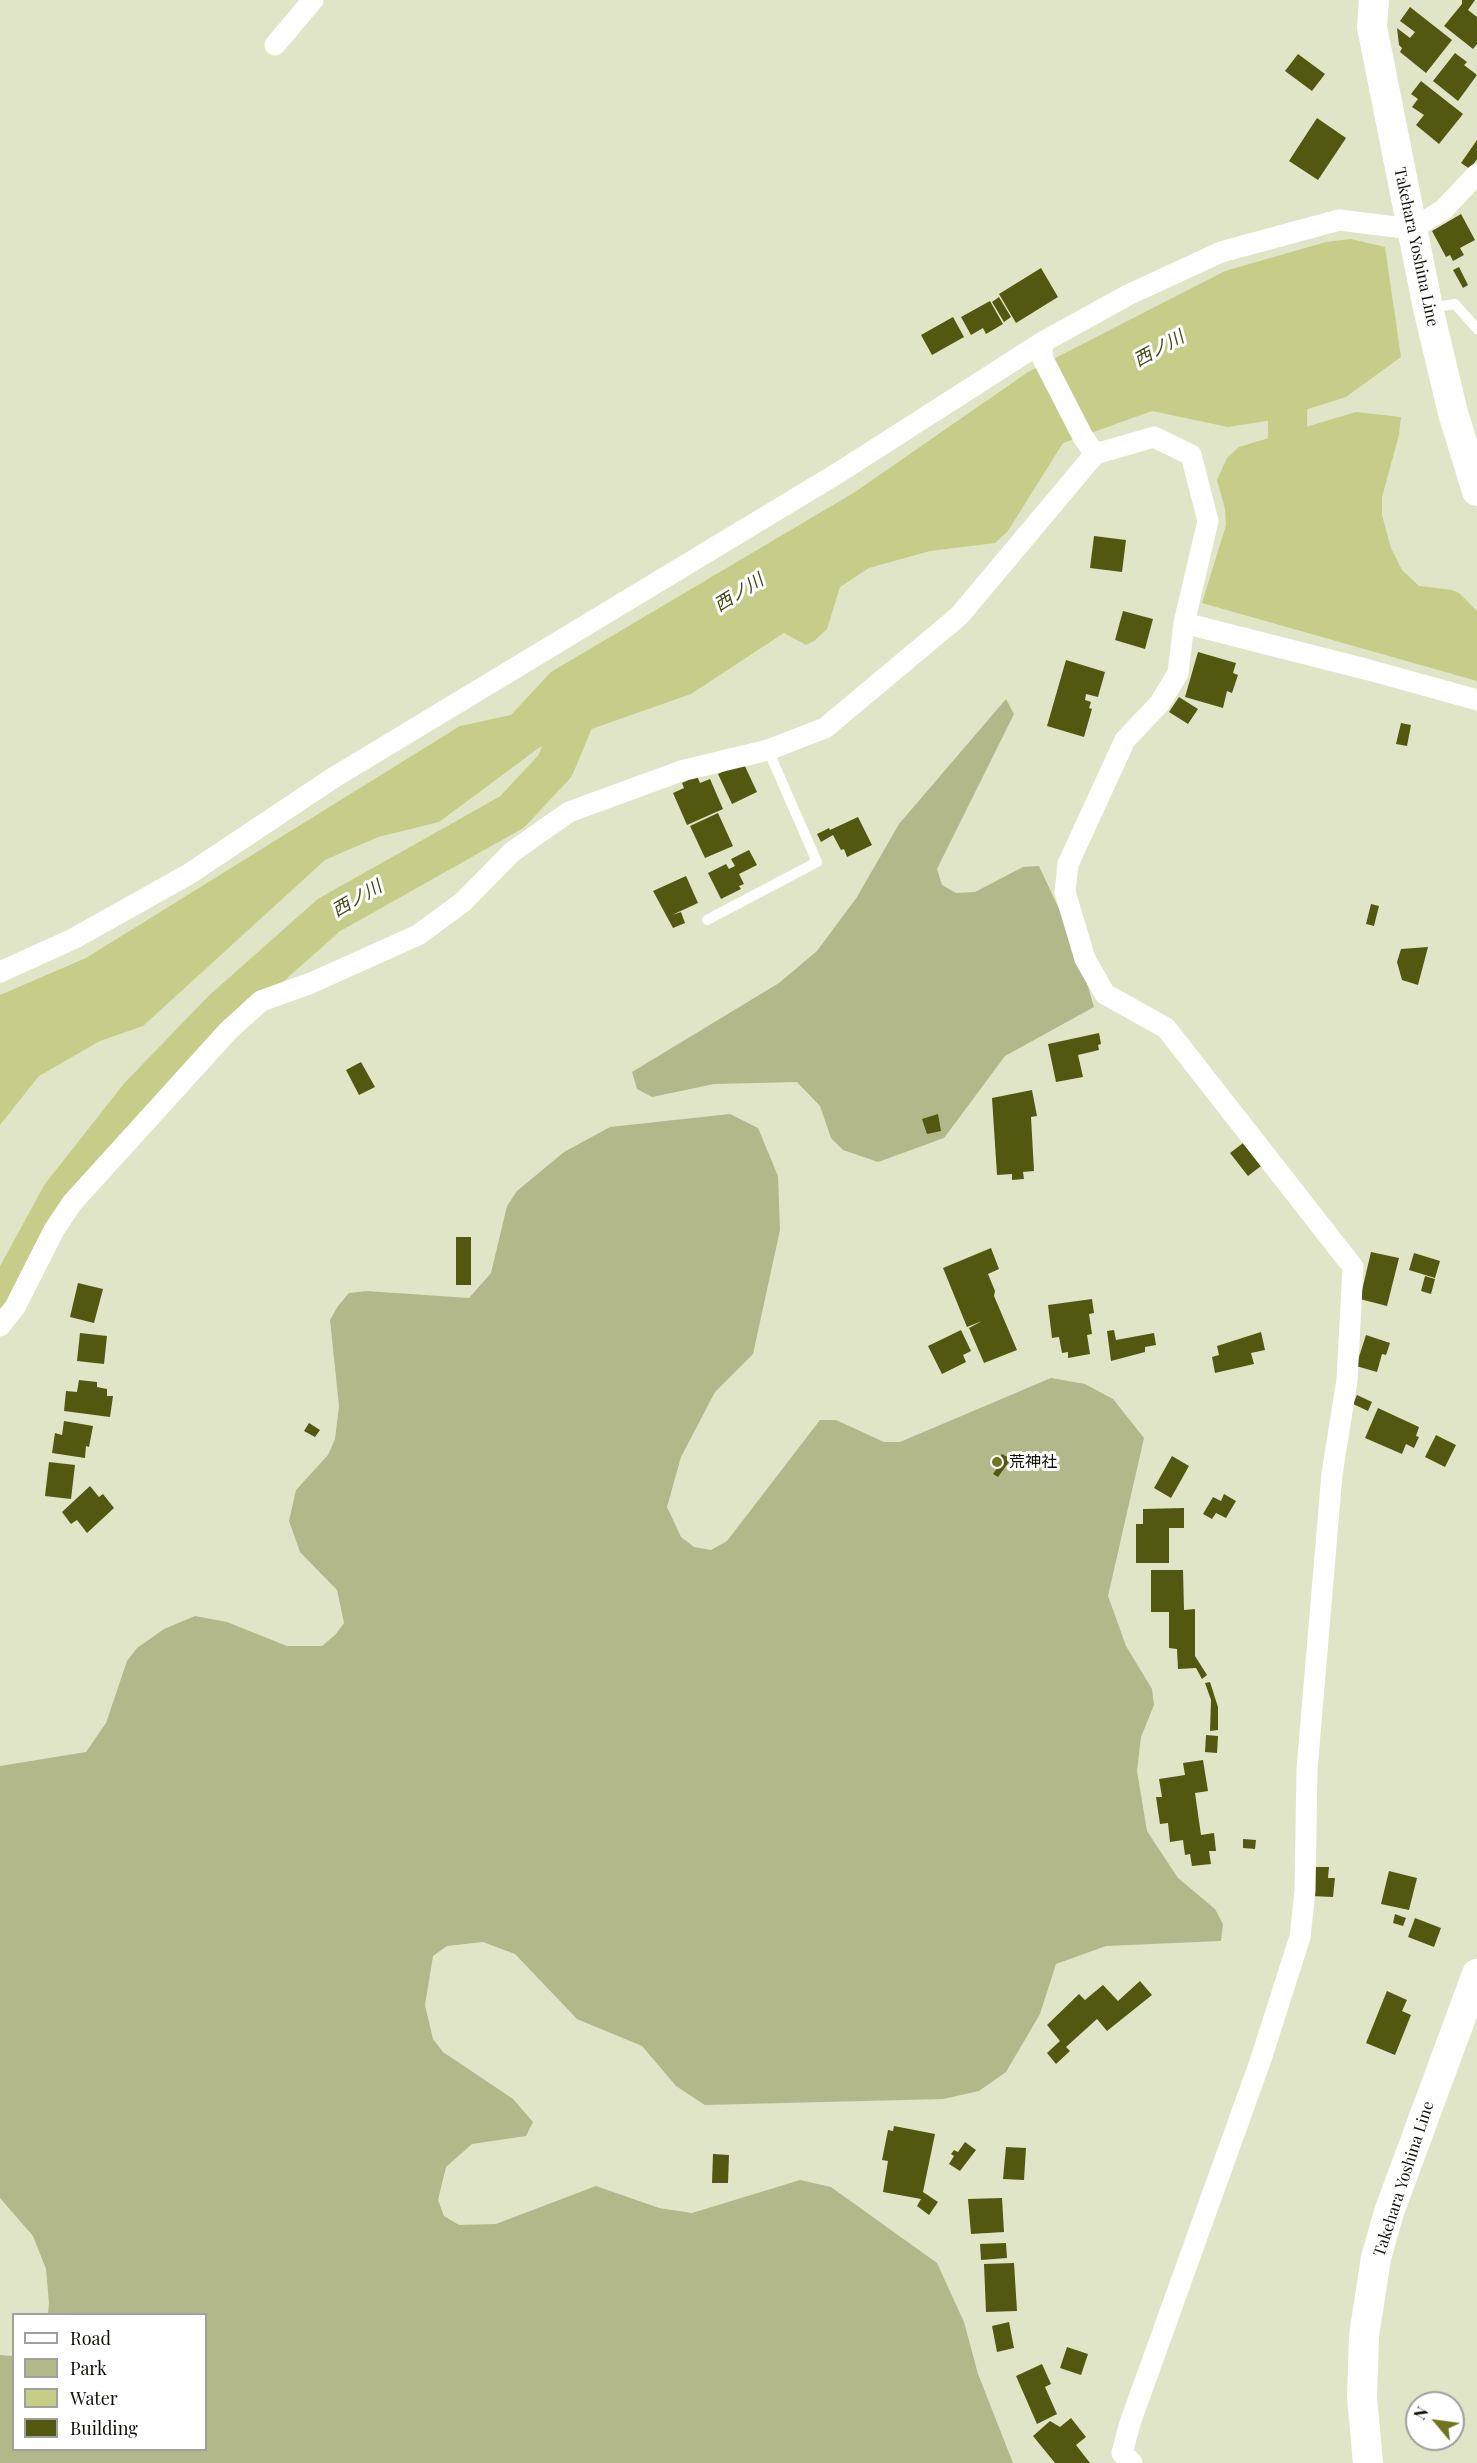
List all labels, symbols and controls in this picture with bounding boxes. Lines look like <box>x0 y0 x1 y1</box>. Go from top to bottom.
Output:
street label: Takehara Yoshina Line <box>1390 166 1442 328</box>
water label: 西ノ川 <box>1130 326 1188 372</box>
water label: 西ノ川 <box>710 570 768 616</box>
water label: 西ノ川 <box>328 876 386 922</box>
place label: 荒神社 <box>1009 1452 1057 1472</box>
marker: 荒神社 <box>990 1455 1004 1469</box>
street label: Takehara Yoshina Line <box>1370 2099 1438 2259</box>
legend <box>12 2313 207 2451</box>
text: Road <box>70 2326 111 2350</box>
text: Park <box>70 2356 107 2380</box>
text: Water <box>70 2386 118 2410</box>
north arrow <box>1405 2391 1465 2451</box>
text: N <box>1409 2403 1433 2423</box>
text: Building <box>70 2416 138 2440</box>

